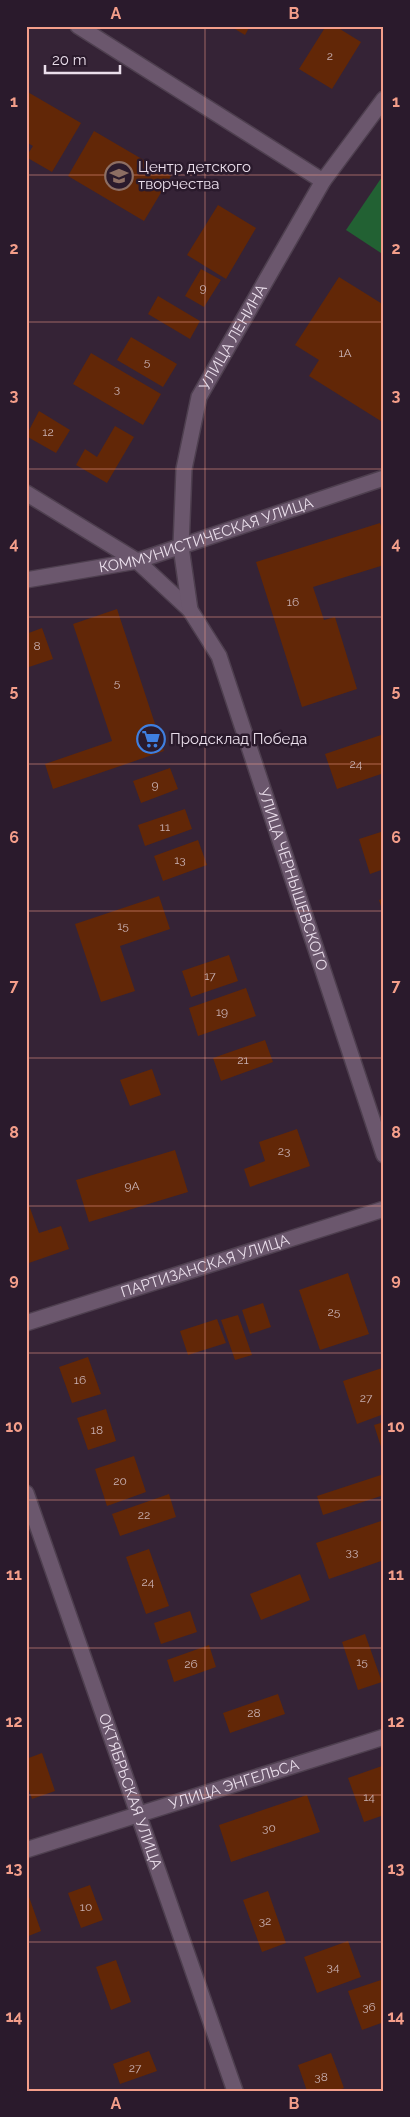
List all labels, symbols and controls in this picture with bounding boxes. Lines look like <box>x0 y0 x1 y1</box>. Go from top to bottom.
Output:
text: A <box>111 4 122 23</box>
text: B <box>289 4 300 23</box>
scale bar <box>45 42 120 74</box>
house number: 2 <box>327 49 333 63</box>
text: 20 m <box>52 51 87 69</box>
text: 1 <box>10 92 18 111</box>
text: 1 <box>392 92 400 111</box>
place label: Центр детского творчества <box>138 158 251 193</box>
school or university icon: Центр детского творчества <box>104 161 134 191</box>
text: 2 <box>9 239 19 258</box>
text: 2 <box>391 239 401 258</box>
street label: УЛИЦА ЛЕНИНА <box>196 281 271 394</box>
house number: 9 <box>199 281 207 295</box>
house number: 1А <box>338 346 352 360</box>
house number: 5 <box>144 355 151 369</box>
house number: 3 <box>114 382 120 396</box>
text: 3 <box>10 386 19 405</box>
text: 3 <box>392 386 401 405</box>
house number: 12 <box>42 425 54 439</box>
street label: КОММУНИСТИЧЕСКАЯ УЛИЦА <box>98 493 315 576</box>
text: 4 <box>9 534 19 553</box>
text: 4 <box>391 534 401 553</box>
house number: 16 <box>287 595 299 609</box>
house number: 8 <box>33 639 41 653</box>
house number: 5 <box>114 676 121 690</box>
text: 5 <box>10 681 19 700</box>
text: 5 <box>392 681 401 700</box>
supermarket icon: Продсклад Победа <box>136 724 166 754</box>
place label: Продсклад Победа <box>170 730 307 748</box>
house number: 24 <box>350 757 363 771</box>
house number: 9 <box>151 778 159 792</box>
street label: УЛИЦА ЧЕРНЫШЕВСКОГО <box>254 786 331 973</box>
house number: 11 <box>160 820 170 834</box>
text: 6 <box>9 828 19 847</box>
text: 6 <box>391 828 401 847</box>
house number: 13 <box>174 853 186 867</box>
house number: 15 <box>117 919 129 933</box>
house number: 17 <box>204 969 216 983</box>
text: 7 <box>10 976 19 995</box>
text: 7 <box>392 976 401 995</box>
house number: 19 <box>216 1005 228 1019</box>
house number: 21 <box>237 1053 249 1067</box>
text: 8 <box>9 1123 19 1142</box>
text: 8 <box>391 1123 401 1142</box>
house number: 23 <box>278 1144 290 1158</box>
house number: 9А <box>124 1179 140 1193</box>
street label: ПАРТИЗАНСКАЯ УЛИЦА <box>119 1231 292 1301</box>
text: 9 <box>9 1270 19 1289</box>
text: 9 <box>391 1270 401 1289</box>
house number: 25 <box>328 1305 341 1319</box>
house number: 16 <box>74 1373 86 1387</box>
house number: 27 <box>360 1391 373 1405</box>
text: 10 <box>5 1417 23 1436</box>
text: 10 <box>387 1417 405 1436</box>
house number: 18 <box>91 1423 103 1437</box>
house number: 20 <box>113 1474 127 1488</box>
house number: 22 <box>138 1508 150 1522</box>
house number: 33 <box>346 1545 358 1559</box>
text: 11 <box>6 1565 22 1584</box>
text: 11 <box>388 1565 404 1584</box>
house number: 24 <box>142 1575 155 1589</box>
house number: 15 <box>356 1655 368 1669</box>
house number: 26 <box>184 1657 198 1671</box>
house number: 28 <box>247 1706 261 1720</box>
street label: ОКТЯБРЬСКАЯ УЛИЦА <box>95 1711 166 1872</box>
text: 12 <box>6 1712 22 1731</box>
text: 12 <box>388 1712 404 1731</box>
street label: УЛИЦА ЭНГЕЛЬСА <box>167 1755 301 1813</box>
house number: 14 <box>363 1790 375 1804</box>
house number: 30 <box>262 1821 276 1835</box>
text: 13 <box>6 1859 22 1878</box>
text: 13 <box>388 1859 404 1878</box>
house number: 10 <box>80 1900 92 1914</box>
house number: 32 <box>259 1914 271 1928</box>
house number: 34 <box>327 1960 340 1974</box>
house number: 36 <box>362 2000 376 2014</box>
text: 14 <box>5 2007 23 2026</box>
text: 14 <box>387 2007 405 2026</box>
house number: 27 <box>129 2061 142 2075</box>
house number: 38 <box>314 2070 328 2084</box>
text: A <box>111 2094 122 2113</box>
text: B <box>289 2094 300 2113</box>

